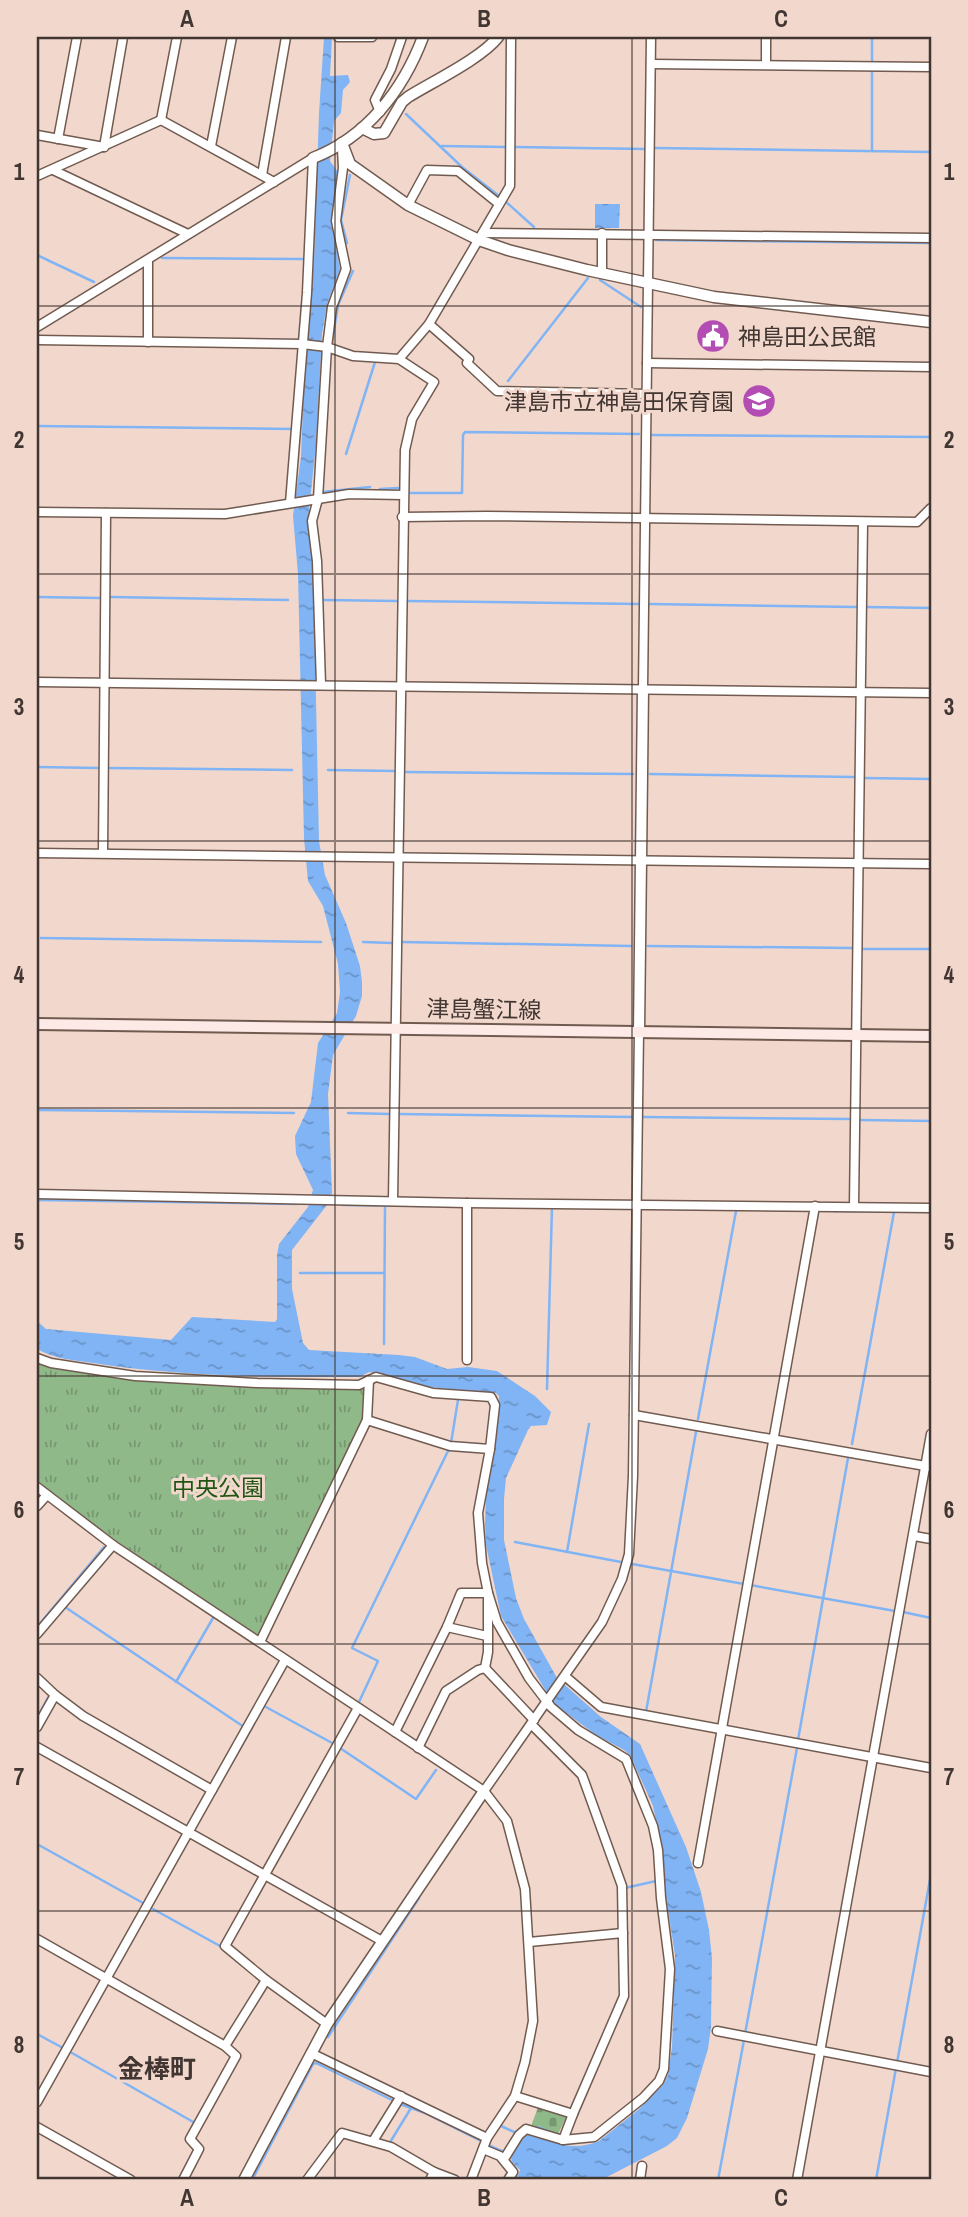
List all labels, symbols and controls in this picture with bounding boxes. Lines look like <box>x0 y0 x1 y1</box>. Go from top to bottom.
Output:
text: A <box>180 3 194 34</box>
text: B <box>477 3 491 34</box>
text: C <box>774 3 788 34</box>
text: 1 <box>14 156 25 187</box>
text: 1 <box>944 156 955 187</box>
public building icon: 神島田公民館 <box>694 317 732 355</box>
place label: 神島田公民館 <box>738 321 876 352</box>
school or university icon: 津島市立神島田保育園 <box>740 382 778 420</box>
place label: 津島市立神島田保育園 <box>504 386 734 417</box>
text: 2 <box>14 424 24 455</box>
text: 2 <box>944 424 954 455</box>
text: 3 <box>14 691 24 722</box>
text: 3 <box>944 691 954 722</box>
text: 4 <box>14 959 25 990</box>
text: 4 <box>944 959 955 990</box>
street label: 津島蟹江線 <box>426 992 542 1026</box>
text: 5 <box>14 1226 24 1257</box>
text: 5 <box>944 1226 954 1257</box>
park label: 中央公園 <box>172 1472 264 1503</box>
text: 6 <box>14 1494 24 1525</box>
text: 6 <box>944 1494 954 1525</box>
text: 7 <box>14 1761 24 1792</box>
text: 7 <box>944 1761 954 1792</box>
text: 8 <box>14 2029 24 2060</box>
text: 8 <box>944 2029 954 2060</box>
district label: 金棒町 <box>118 2051 196 2086</box>
text: A <box>180 2182 194 2213</box>
text: B <box>477 2182 491 2213</box>
text: C <box>774 2182 788 2213</box>

